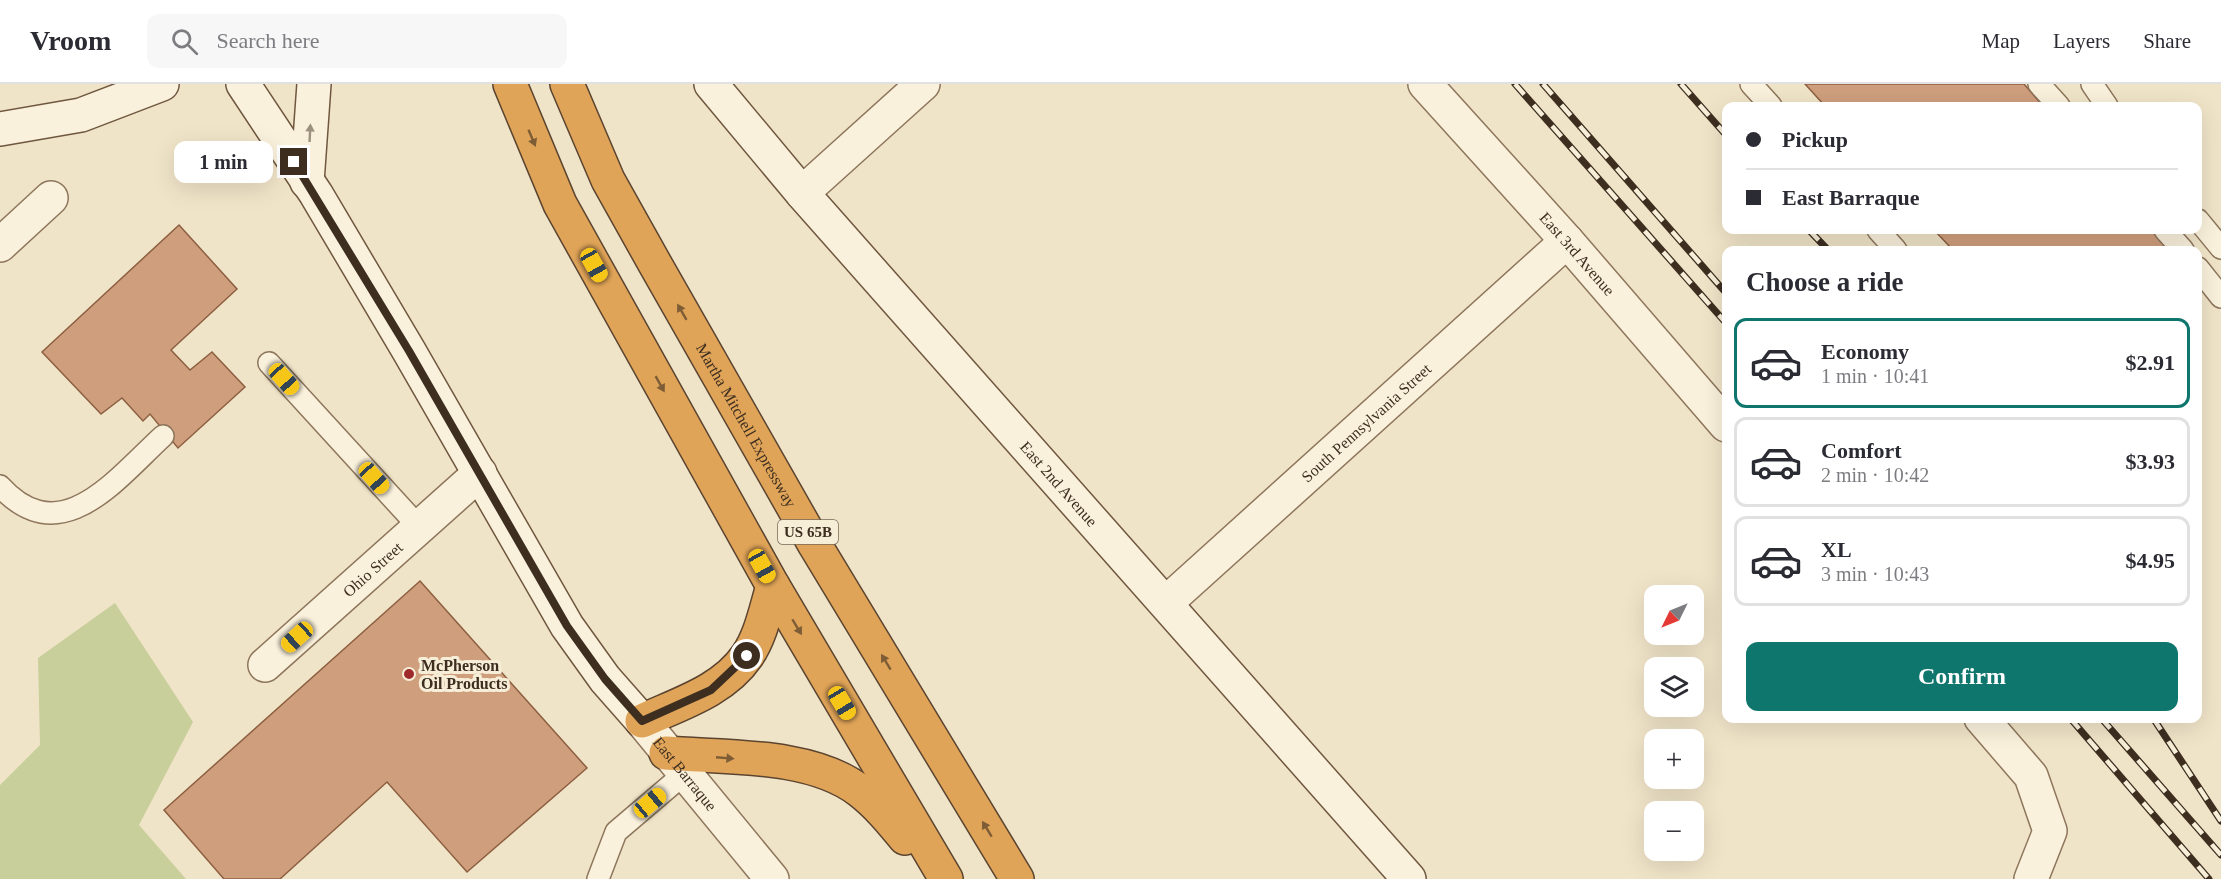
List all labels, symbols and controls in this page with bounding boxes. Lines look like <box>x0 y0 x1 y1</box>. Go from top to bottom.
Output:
search box <box>147 14 567 68</box>
text: Vroom <box>30 25 111 56</box>
icon: search <box>168 25 201 58</box>
text: Search here <box>216 28 320 53</box>
text: Map <box>1982 29 2020 53</box>
text: Layers <box>2053 29 2110 53</box>
text: Share <box>2143 29 2191 53</box>
one-way arrow <box>305 123 315 142</box>
text: Pickup <box>1782 127 1848 152</box>
one-way arrow <box>528 129 537 147</box>
callout: 1 min <box>174 141 273 183</box>
route end <box>280 148 307 175</box>
text: 1 min <box>199 151 248 173</box>
text: East Barraque <box>1782 185 1920 210</box>
street label: East 3rd Avenue <box>1537 209 1618 298</box>
car <box>577 245 611 285</box>
text: Choose a ride <box>1746 267 1904 297</box>
one-way arrow <box>677 304 688 320</box>
icon: car <box>1749 336 1803 390</box>
text: Economy <box>1821 339 1909 364</box>
street label: Martha Mitchell Expressway <box>693 340 800 511</box>
text: $2.91 <box>2126 350 2175 375</box>
street label: South Pennsylvania Street <box>1298 359 1434 485</box>
car <box>265 360 303 398</box>
text: 1 min · 10:41 <box>1821 365 1929 387</box>
one-way arrow <box>655 375 665 392</box>
icon: car <box>1749 435 1803 489</box>
street label: East 2nd Avenue <box>1017 438 1101 529</box>
text: Comfort <box>1821 438 1902 463</box>
text: $3.93 <box>2126 449 2175 474</box>
car <box>355 459 393 497</box>
text: 2 min · 10:42 <box>1821 464 1929 486</box>
road number: US 65B <box>778 520 838 544</box>
icon: car <box>1749 534 1803 588</box>
text: XL <box>1821 537 1852 562</box>
street label: Ohio Street <box>339 538 406 600</box>
car <box>745 546 779 586</box>
text: $4.95 <box>2126 548 2175 573</box>
text: 3 min · 10:43 <box>1821 563 1929 585</box>
north arrow <box>1644 585 1704 645</box>
map controls <box>1644 585 1704 861</box>
car <box>278 618 316 656</box>
one-way arrow <box>792 619 802 636</box>
route start <box>733 642 760 669</box>
button: Confirm <box>1746 642 2178 711</box>
one-way arrow <box>881 654 892 670</box>
place label: McPherson Oil Products <box>421 657 507 692</box>
button: layers <box>1644 657 1704 717</box>
marker: McPherson Oil Products <box>402 667 416 681</box>
car <box>825 683 859 723</box>
button: + <box>1644 729 1704 789</box>
street label: East Barraque <box>650 733 720 814</box>
one-way arrow <box>715 753 734 763</box>
car <box>630 785 670 821</box>
button: − <box>1644 801 1704 861</box>
one-way arrow <box>982 820 992 837</box>

